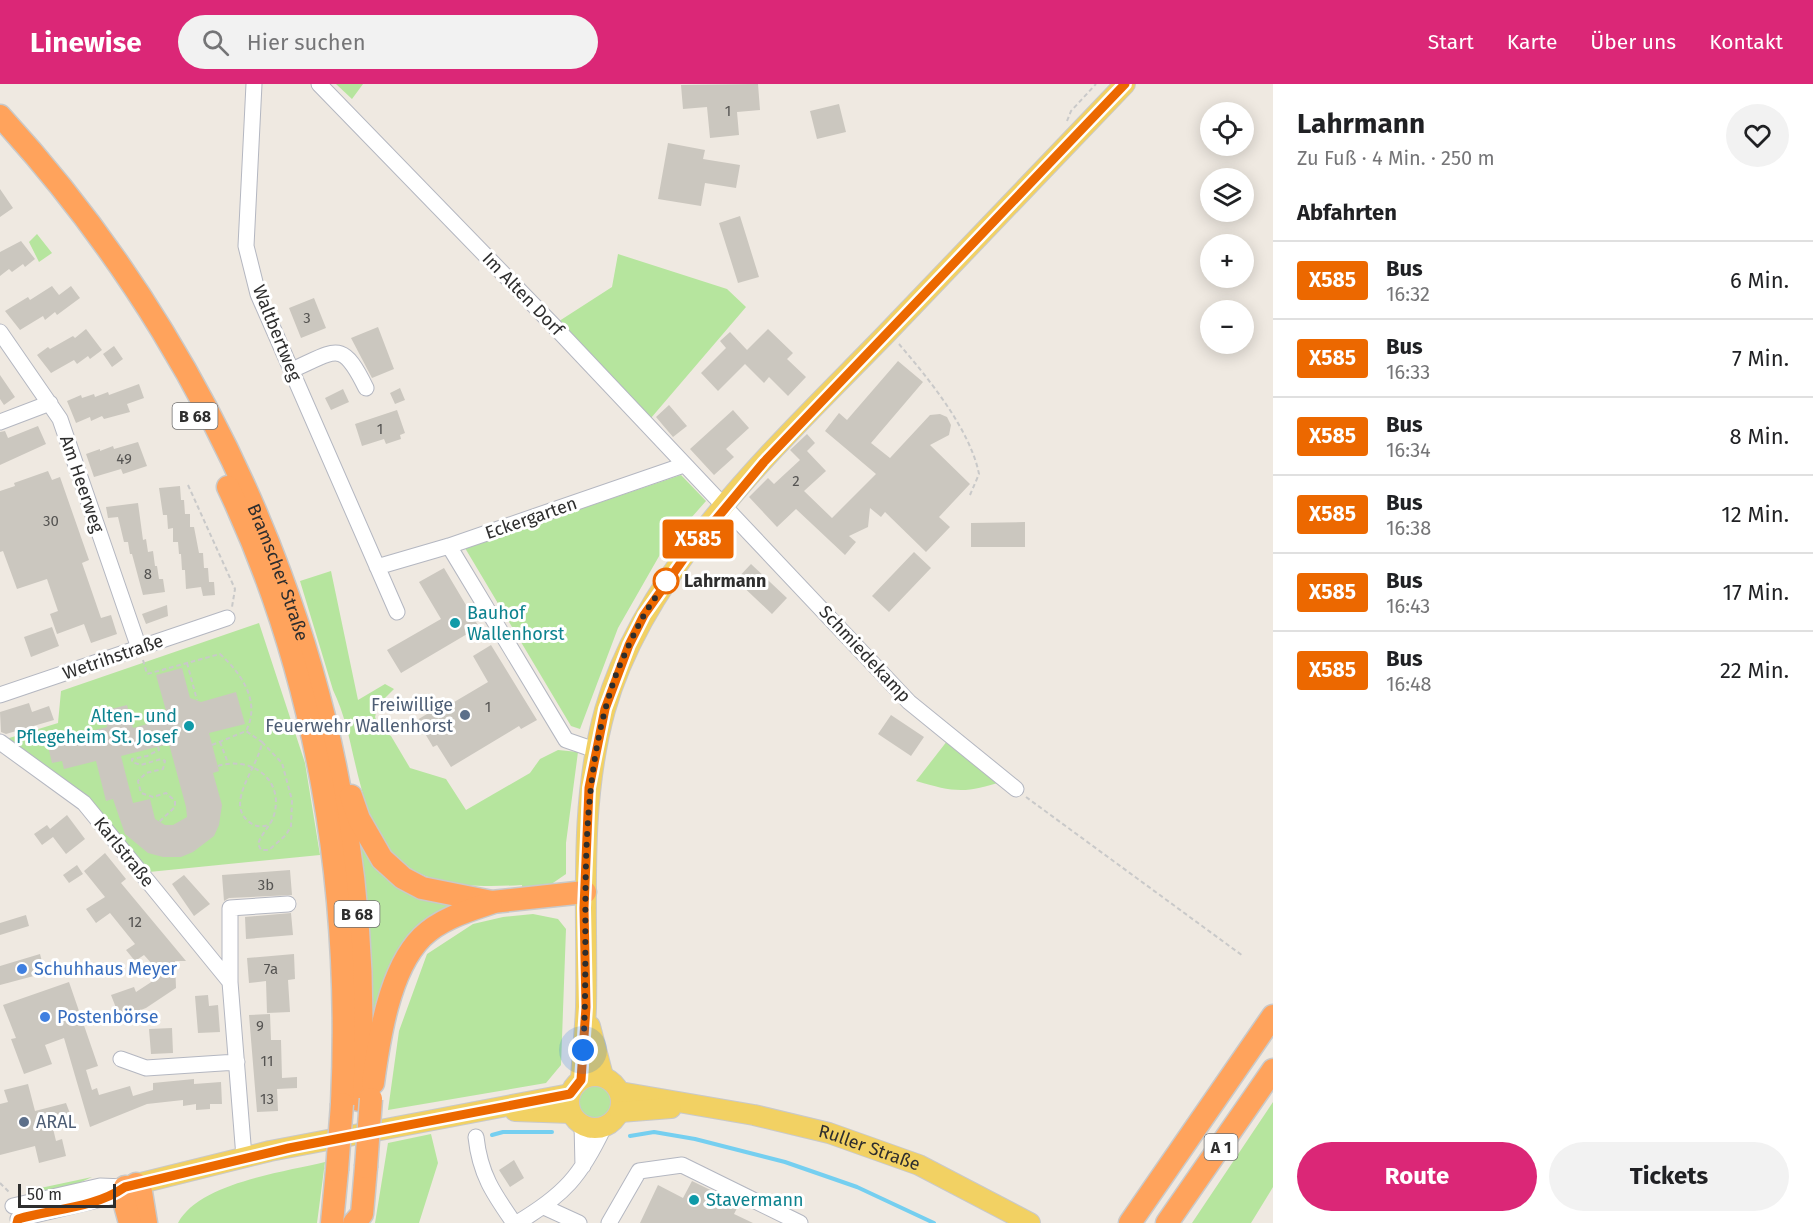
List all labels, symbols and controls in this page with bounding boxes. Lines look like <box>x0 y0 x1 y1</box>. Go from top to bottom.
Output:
search box <box>178 15 598 69</box>
text: Linewise <box>30 26 142 59</box>
icon: search <box>199 26 232 59</box>
text: Hier suchen <box>247 29 366 56</box>
text: Start <box>1428 29 1474 55</box>
text: Karte <box>1507 29 1557 55</box>
text: Über uns <box>1590 29 1676 55</box>
text: Kontakt <box>1709 29 1783 55</box>
house number: 1 <box>725 102 731 120</box>
map controls <box>1200 102 1254 354</box>
button: locate <box>1200 102 1254 156</box>
button: heart <box>1726 104 1789 167</box>
text: Lahrmann <box>1297 107 1425 140</box>
text: Zu Fuß · 4 Min. · 250 m <box>1297 146 1495 170</box>
button: layers <box>1200 168 1254 222</box>
text: Abfahrten <box>1297 199 1397 226</box>
button: + <box>1200 234 1254 288</box>
street label: Im Alten Dorf <box>478 248 570 342</box>
text: Bus <box>1386 255 1423 282</box>
text: X585 <box>1309 267 1356 293</box>
text: 6 Min. <box>1730 267 1789 294</box>
street label: Waltbertweg <box>248 282 306 385</box>
text: 16:32 <box>1386 282 1430 306</box>
button: − <box>1200 300 1254 354</box>
house number: 3 <box>303 309 311 327</box>
text: Bus <box>1386 333 1423 360</box>
text: X585 <box>1309 345 1356 371</box>
text: 7 Min. <box>1732 345 1789 372</box>
text: 16:33 <box>1386 360 1430 384</box>
road number: B 68 <box>172 403 218 429</box>
text: Bus <box>1386 411 1423 438</box>
house number: 1 <box>377 420 383 438</box>
text: X585 <box>1309 423 1356 449</box>
text: 8 Min. <box>1730 423 1789 450</box>
street label: Am Heerweg <box>55 432 109 536</box>
text: 16:34 <box>1386 438 1431 462</box>
house number: 49 <box>116 450 132 468</box>
house number: 2 <box>792 472 800 490</box>
text: Bus <box>1386 489 1423 516</box>
street label: Eckergarten <box>482 492 580 544</box>
street label: Bramscher Straße <box>242 500 313 644</box>
text: X585 <box>1309 501 1356 527</box>
text: 12 Min. <box>1721 501 1789 528</box>
house number: 30 <box>43 512 59 530</box>
text: 16:38 <box>1386 516 1431 540</box>
line badge: X585 <box>656 520 740 558</box>
text: X585 <box>675 526 721 552</box>
house number: 8 <box>144 565 152 583</box>
text: Bus <box>1386 567 1423 594</box>
marker: Lahrmann <box>653 568 679 594</box>
place label: Lahrmann <box>684 570 766 592</box>
text: X585 <box>1309 579 1356 605</box>
text: 17 Min. <box>1722 579 1789 606</box>
text: 16:43 <box>1386 594 1430 618</box>
street label: Schmiedekamp <box>814 601 916 707</box>
place label: Bauhof Wallenhorst <box>467 602 565 645</box>
marker: Bauhof Wallenhorst <box>448 616 462 630</box>
street label: Wetrihstraße <box>60 629 166 685</box>
text: Bus <box>1386 645 1423 672</box>
text: X585 <box>1309 657 1356 683</box>
text: 22 Min. <box>1720 657 1789 684</box>
text: 16:48 <box>1386 672 1432 696</box>
place label: Freiwillige Feuerwehr Wallenhorst <box>265 694 453 737</box>
house number: 1 <box>485 698 491 716</box>
place label: Alten- und Pflegeheim St. Josef <box>16 705 179 748</box>
marker: Freiwillige Feuerwehr Wallenhorst <box>458 708 472 722</box>
marker: Alten- und Pflegeheim St. Josef <box>182 719 196 733</box>
street label: Karlstraße <box>89 812 159 892</box>
house number: 3b <box>258 876 274 894</box>
road number: B 68 <box>334 901 380 927</box>
house number: 12 <box>128 913 142 931</box>
place label: Schuhhaus Meyer <box>34 958 177 980</box>
house number: 7a <box>264 960 278 978</box>
marker: Schuhhaus Meyer <box>15 962 29 976</box>
place label: Postenbörse <box>57 1006 159 1028</box>
marker: Postenbörse <box>38 1010 52 1024</box>
house number: 9 <box>256 1017 264 1035</box>
your location <box>568 1035 598 1065</box>
house number: 11 <box>261 1052 273 1070</box>
house number: 13 <box>260 1090 274 1108</box>
place label: ARAL <box>36 1111 77 1133</box>
marker: ARAL <box>17 1115 31 1129</box>
street label: Ruller Straße <box>816 1120 923 1176</box>
road number: A 1 <box>1204 1134 1238 1160</box>
button: Route <box>1297 1142 1537 1211</box>
button: Tickets <box>1549 1142 1789 1211</box>
scale bar <box>18 1181 116 1208</box>
text: 50 m <box>27 1185 62 1204</box>
place label: Stavermann <box>706 1189 804 1211</box>
marker: Stavermann <box>687 1193 701 1207</box>

